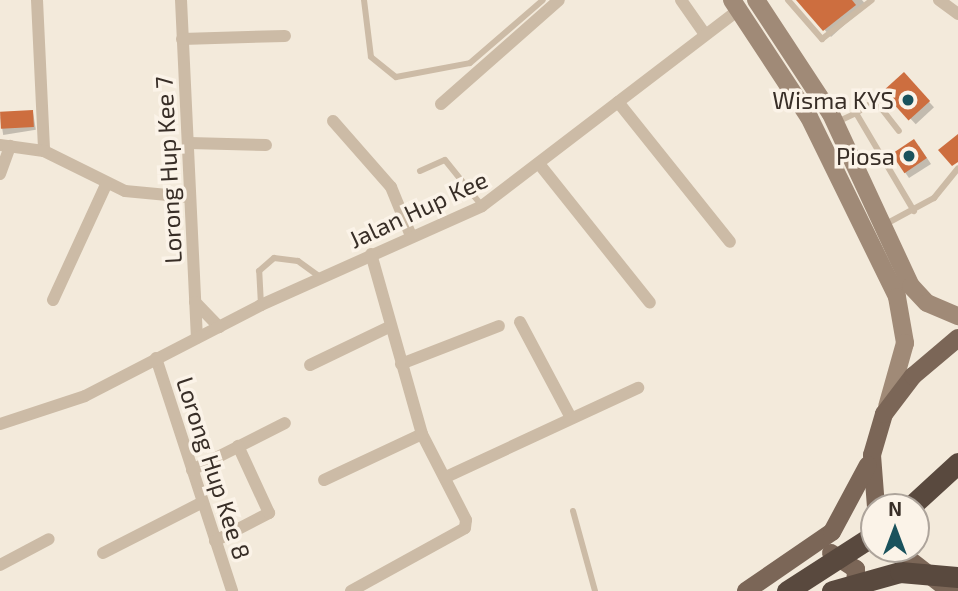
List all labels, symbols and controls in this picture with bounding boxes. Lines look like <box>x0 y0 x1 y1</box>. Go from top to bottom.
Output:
street label: Lorong Hup Kee 7 <box>149 75 187 265</box>
place label: Wisma KYS <box>772 86 894 114</box>
marker: Wisma KYS <box>900 92 916 108</box>
place label: Piosa <box>836 142 895 170</box>
marker: Piosa <box>901 148 917 164</box>
street label: Jalan Hup Kee <box>344 164 492 254</box>
street label: Lorong Hup Kee 8 <box>171 373 257 563</box>
north arrow <box>860 493 930 563</box>
text: N <box>888 497 902 520</box>

